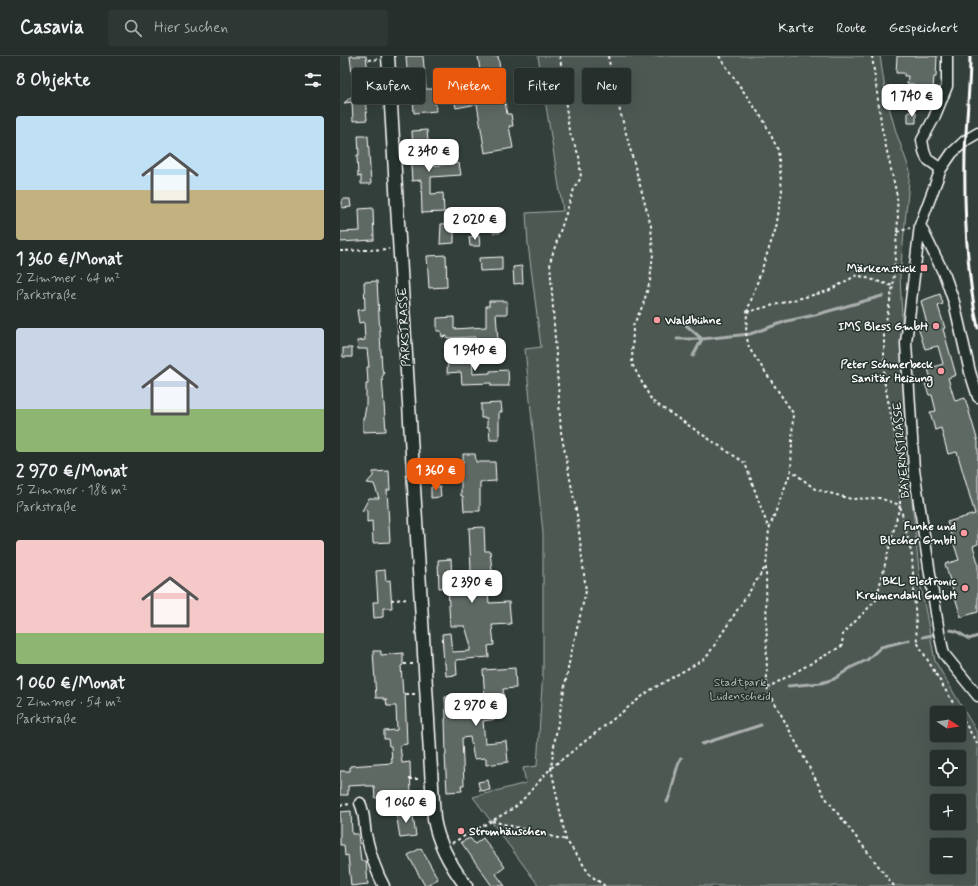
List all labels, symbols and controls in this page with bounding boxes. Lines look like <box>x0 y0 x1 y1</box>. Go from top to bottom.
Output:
search box <box>108 10 388 46</box>
text: Casavia <box>20 15 84 40</box>
icon: search <box>122 17 144 39</box>
text: Hier suchen <box>154 18 228 38</box>
text: Karte <box>778 19 814 37</box>
text: Route <box>836 19 867 37</box>
text: Gespeichert <box>889 19 958 37</box>
chip: Kaufen <box>352 68 425 104</box>
chip: Mieten <box>433 68 506 104</box>
chip: Filter <box>514 68 574 104</box>
chip: Neu <box>582 68 631 104</box>
text: 8 Objekte <box>16 69 90 91</box>
icon: filters <box>302 69 324 91</box>
pin: 1 740 € <box>875 84 949 118</box>
text: 1 740 € <box>891 88 933 105</box>
pin: 2 340 € <box>392 139 466 173</box>
icon: home <box>134 142 206 214</box>
text: 2 340 € <box>408 143 450 160</box>
pin: 2 020 € <box>438 207 512 241</box>
text: 2 020 € <box>453 211 497 228</box>
text: 1 360 €/Monat <box>16 248 123 270</box>
place label: Märkenstück <box>847 261 916 277</box>
marker: Märkenstück <box>919 263 929 273</box>
text: 2 Zimmer · 64 m² <box>16 270 120 287</box>
street label: PARKSTRASSE <box>395 286 415 367</box>
text: Parkstraße <box>16 287 77 304</box>
place label: Waldbühne <box>664 313 722 329</box>
marker: Waldbühne <box>652 315 662 325</box>
place label: IMS Bless GmbH <box>838 319 928 335</box>
marker: IMS Bless GmbH <box>931 321 941 331</box>
pin: 1 940 € <box>438 338 512 372</box>
text: 1 940 € <box>453 342 497 359</box>
icon: home <box>134 354 206 426</box>
place label: Peter Schmerbeck Sanitär Heizung <box>840 357 933 388</box>
marker: Peter Schmerbeck Sanitär Heizung <box>936 366 946 376</box>
street label: BAYERNSTRASSE <box>890 401 914 499</box>
pin: 1 360 € <box>399 458 473 492</box>
text: 2 970 €/Monat <box>16 460 128 482</box>
text: 1 360 € <box>416 462 456 479</box>
text: 5 Zimmer · 188 m² <box>16 482 127 499</box>
text: Parkstraße <box>16 499 77 516</box>
place label: Funke und Blecher GmbH <box>880 519 956 549</box>
marker: Funke und Blecher GmbH <box>959 528 969 538</box>
icon: home <box>134 566 206 638</box>
pin: 2 390 € <box>435 570 509 604</box>
text: 2 390 € <box>451 574 493 591</box>
place label: BKL Electronic Kreimendahl GmbH <box>856 574 957 604</box>
marker: BKL Electronic Kreimendahl GmbH <box>960 583 970 593</box>
text: 1 060 €/Monat <box>16 672 126 694</box>
park label: Stadtpark Lüdenscheid <box>709 675 771 705</box>
pin: 2 970 € <box>439 693 513 727</box>
text: 2 Zimmer · 54 m² <box>16 694 122 711</box>
text: 2 970 € <box>454 697 498 714</box>
north arrow <box>930 706 966 742</box>
map controls <box>930 706 966 874</box>
text: Parkstraße <box>16 711 77 728</box>
button: locate <box>930 750 966 786</box>
pin: 1 060 € <box>369 790 443 824</box>
text: 1 060 € <box>385 794 427 811</box>
button: + <box>930 794 966 830</box>
place label: Stromhäuschen <box>469 824 546 840</box>
marker: Stromhäuschen <box>456 826 466 836</box>
button: − <box>930 838 966 874</box>

